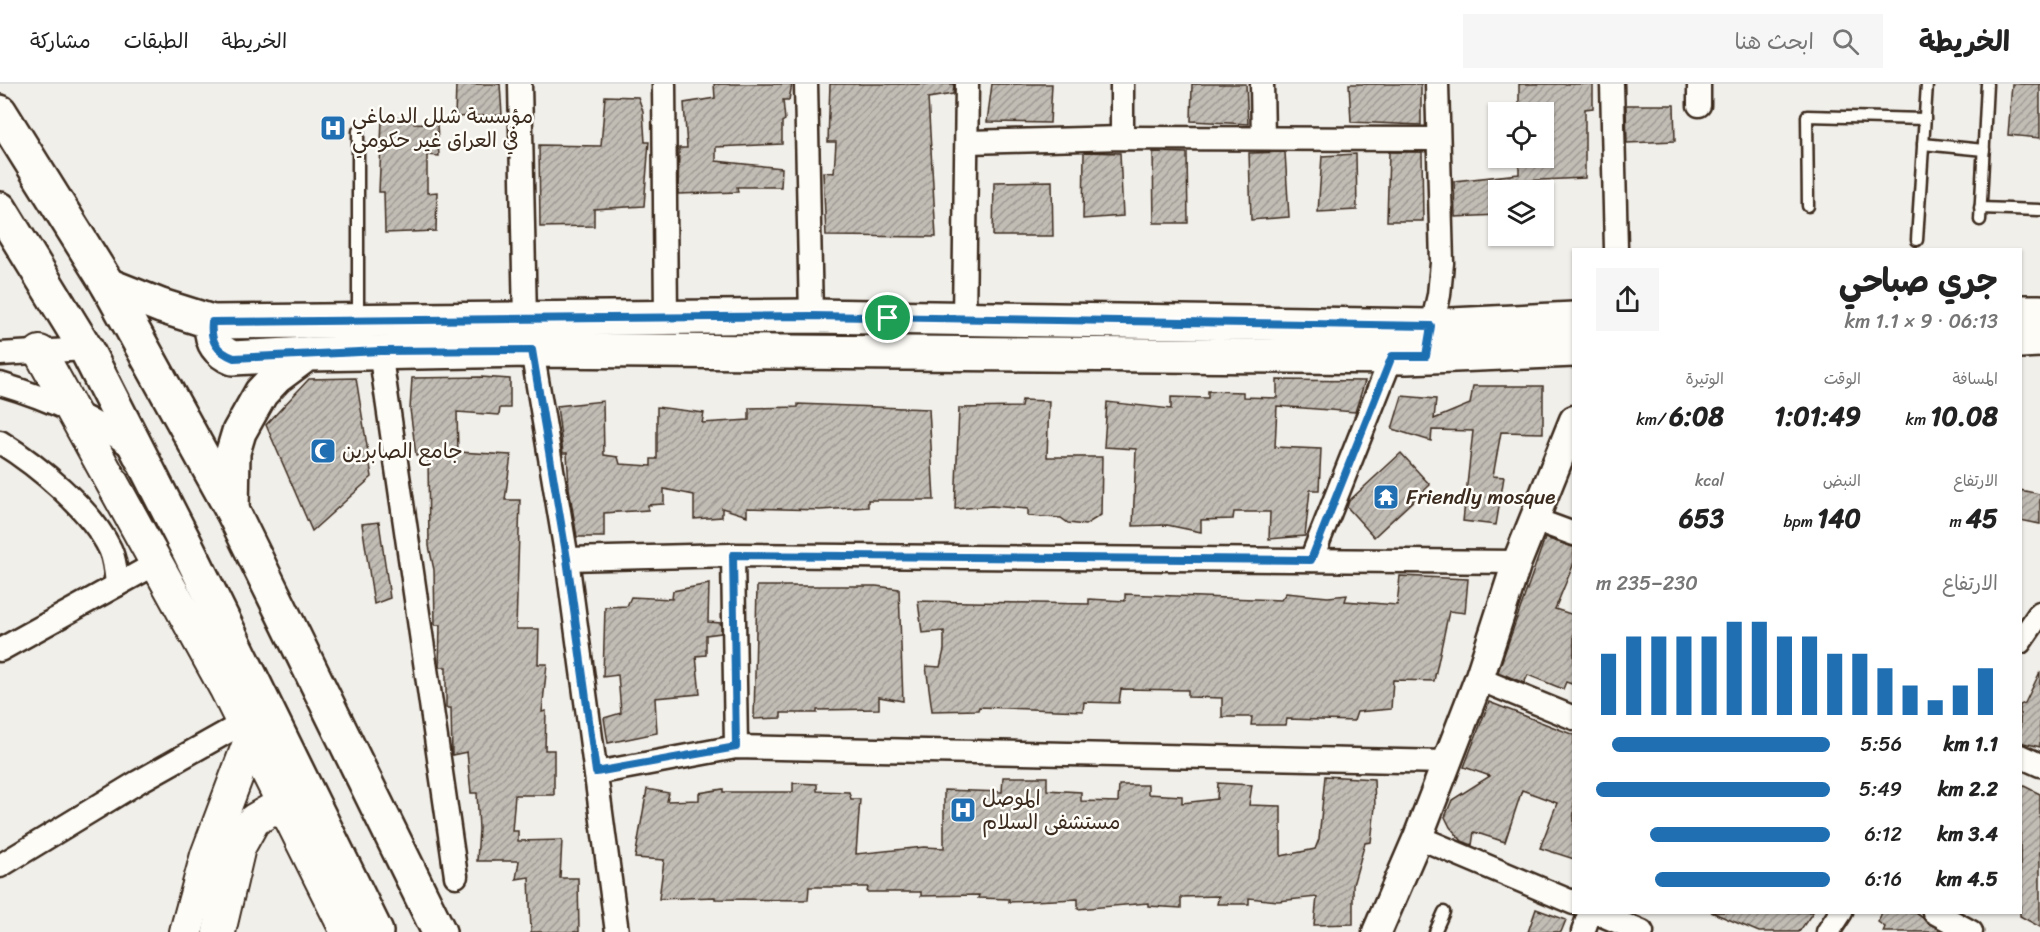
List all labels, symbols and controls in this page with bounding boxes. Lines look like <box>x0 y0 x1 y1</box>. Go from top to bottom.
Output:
search box <box>1463 14 1883 68</box>
text: الخريطة <box>1919 17 2010 66</box>
text: مشاركة <box>30 22 91 60</box>
text: الطبقات <box>124 22 189 60</box>
text: الخريطة <box>222 22 287 60</box>
text: ابحث هنا <box>1735 22 1814 61</box>
icon: search <box>1829 25 1862 58</box>
place label: مؤسسة شلل الدماغي في العراق غير حكومي <box>352 97 533 159</box>
map controls <box>1488 102 1554 246</box>
button: locate <box>1488 102 1554 168</box>
hospital icon: مؤسسة شلل الدماغي في العراق غير حكومي <box>318 113 348 143</box>
button: layers <box>1488 180 1554 246</box>
text: جري صباحي <box>1839 252 1998 310</box>
button: share <box>1596 268 1659 331</box>
pin <box>862 292 913 343</box>
icon: arrive <box>871 301 904 334</box>
text: 06:13 · 9 × 1.1 km <box>1844 304 1998 339</box>
text: الوتيرة <box>1685 364 1724 393</box>
text: الوقت <box>1824 364 1861 393</box>
text: المسافة <box>1952 364 1998 393</box>
text: 6:08 <box>1669 393 1724 439</box>
text: 1:01:49 <box>1774 393 1861 439</box>
text: 10.08 <box>1930 393 1998 439</box>
text: /km <box>1636 405 1669 434</box>
text: km <box>1905 405 1930 434</box>
place label: جامع الصابرين <box>342 432 463 470</box>
mosque icon: جامع الصابرين <box>308 436 338 466</box>
text: kcal <box>1695 466 1724 495</box>
text: النبض <box>1823 466 1861 495</box>
text: الارتفاع <box>1953 466 1998 495</box>
place label: Friendly mosque <box>1406 478 1555 516</box>
temple icon: Friendly mosque <box>1371 482 1401 512</box>
text: 653 <box>1679 495 1724 541</box>
text: 140 <box>1817 495 1861 541</box>
text: 45 <box>1966 495 1998 541</box>
text: bpm <box>1783 507 1817 536</box>
text: m <box>1949 507 1966 536</box>
text: 230–235 m <box>1596 566 1698 601</box>
text: الارتفاع <box>1942 566 1998 601</box>
text: 5:56 <box>1860 727 1902 762</box>
text: 1.1 km <box>1944 727 1998 762</box>
text: 5:49 <box>1859 772 1902 807</box>
text: 2.2 km <box>1938 772 1998 807</box>
place label: الموصل مستشفى السلام <box>982 779 1121 841</box>
hospital icon: الموصل مستشفى السلام <box>948 795 978 825</box>
text: 6:12 <box>1864 817 1902 852</box>
text: 3.4 km <box>1937 817 1998 852</box>
text: 6:16 <box>1865 862 1902 897</box>
text: 4.5 km <box>1936 862 1998 897</box>

